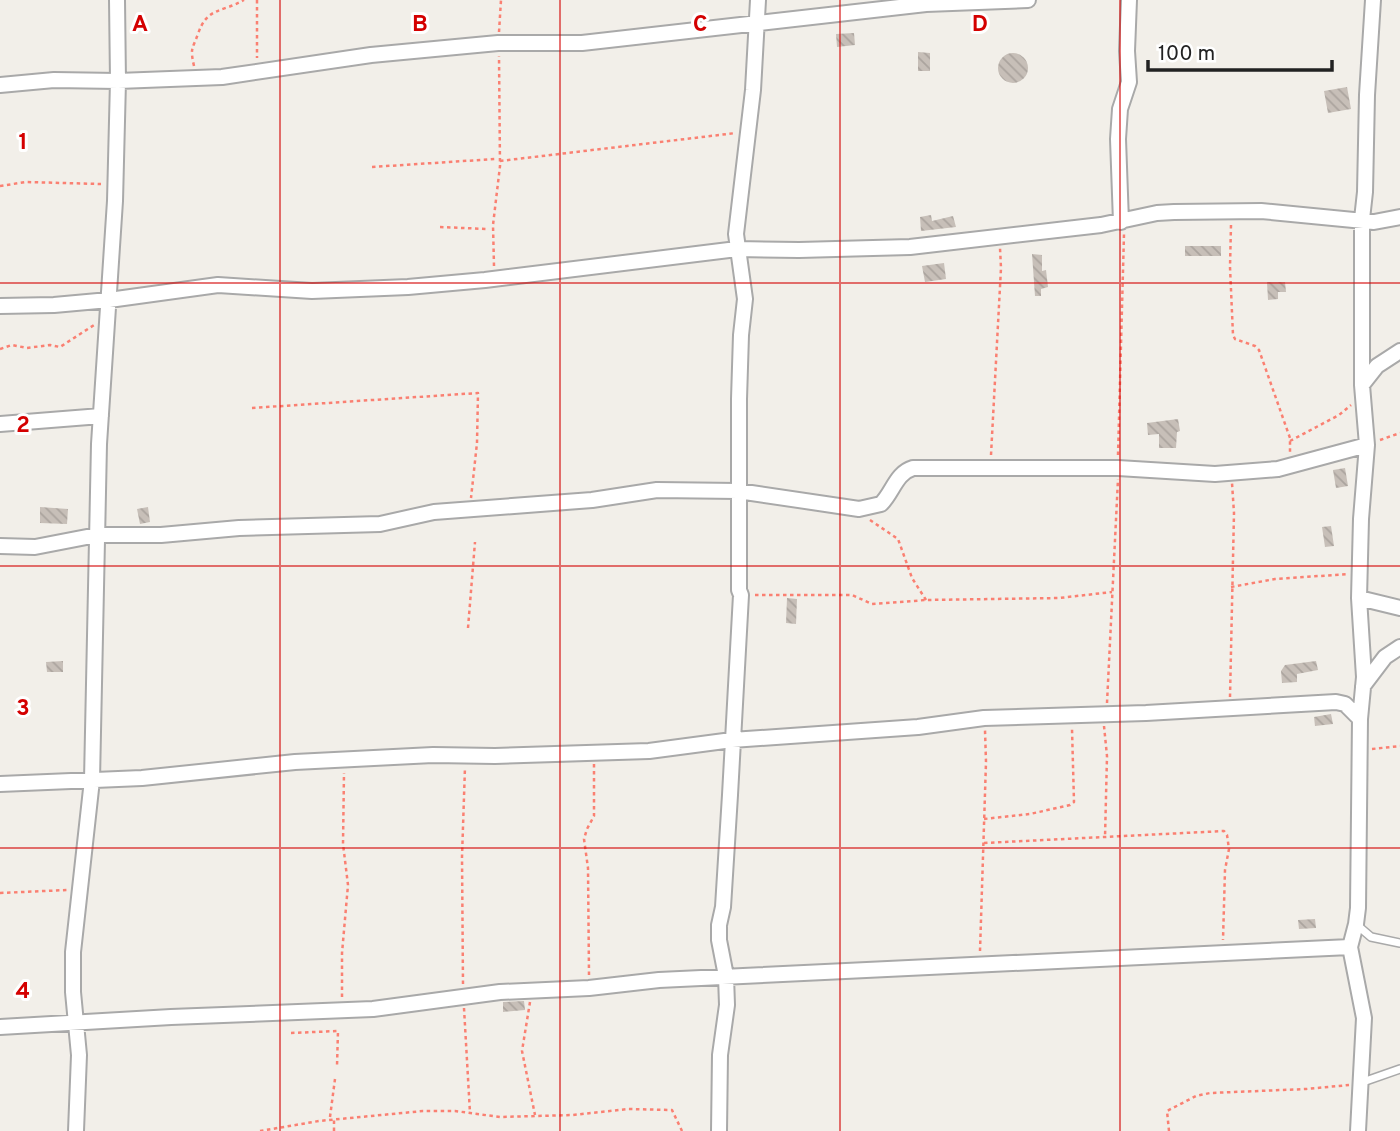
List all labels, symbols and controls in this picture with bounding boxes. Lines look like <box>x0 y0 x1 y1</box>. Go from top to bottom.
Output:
text: A <box>132 11 148 40</box>
text: B <box>412 11 428 40</box>
text: C <box>693 11 707 40</box>
text: D <box>972 11 988 40</box>
scale bar <box>1148 28 1332 72</box>
text: 100 m <box>1158 41 1215 68</box>
text: 1 <box>18 129 28 158</box>
text: 2 <box>16 412 30 441</box>
text: 3 <box>16 695 30 724</box>
text: 4 <box>16 978 30 1007</box>

